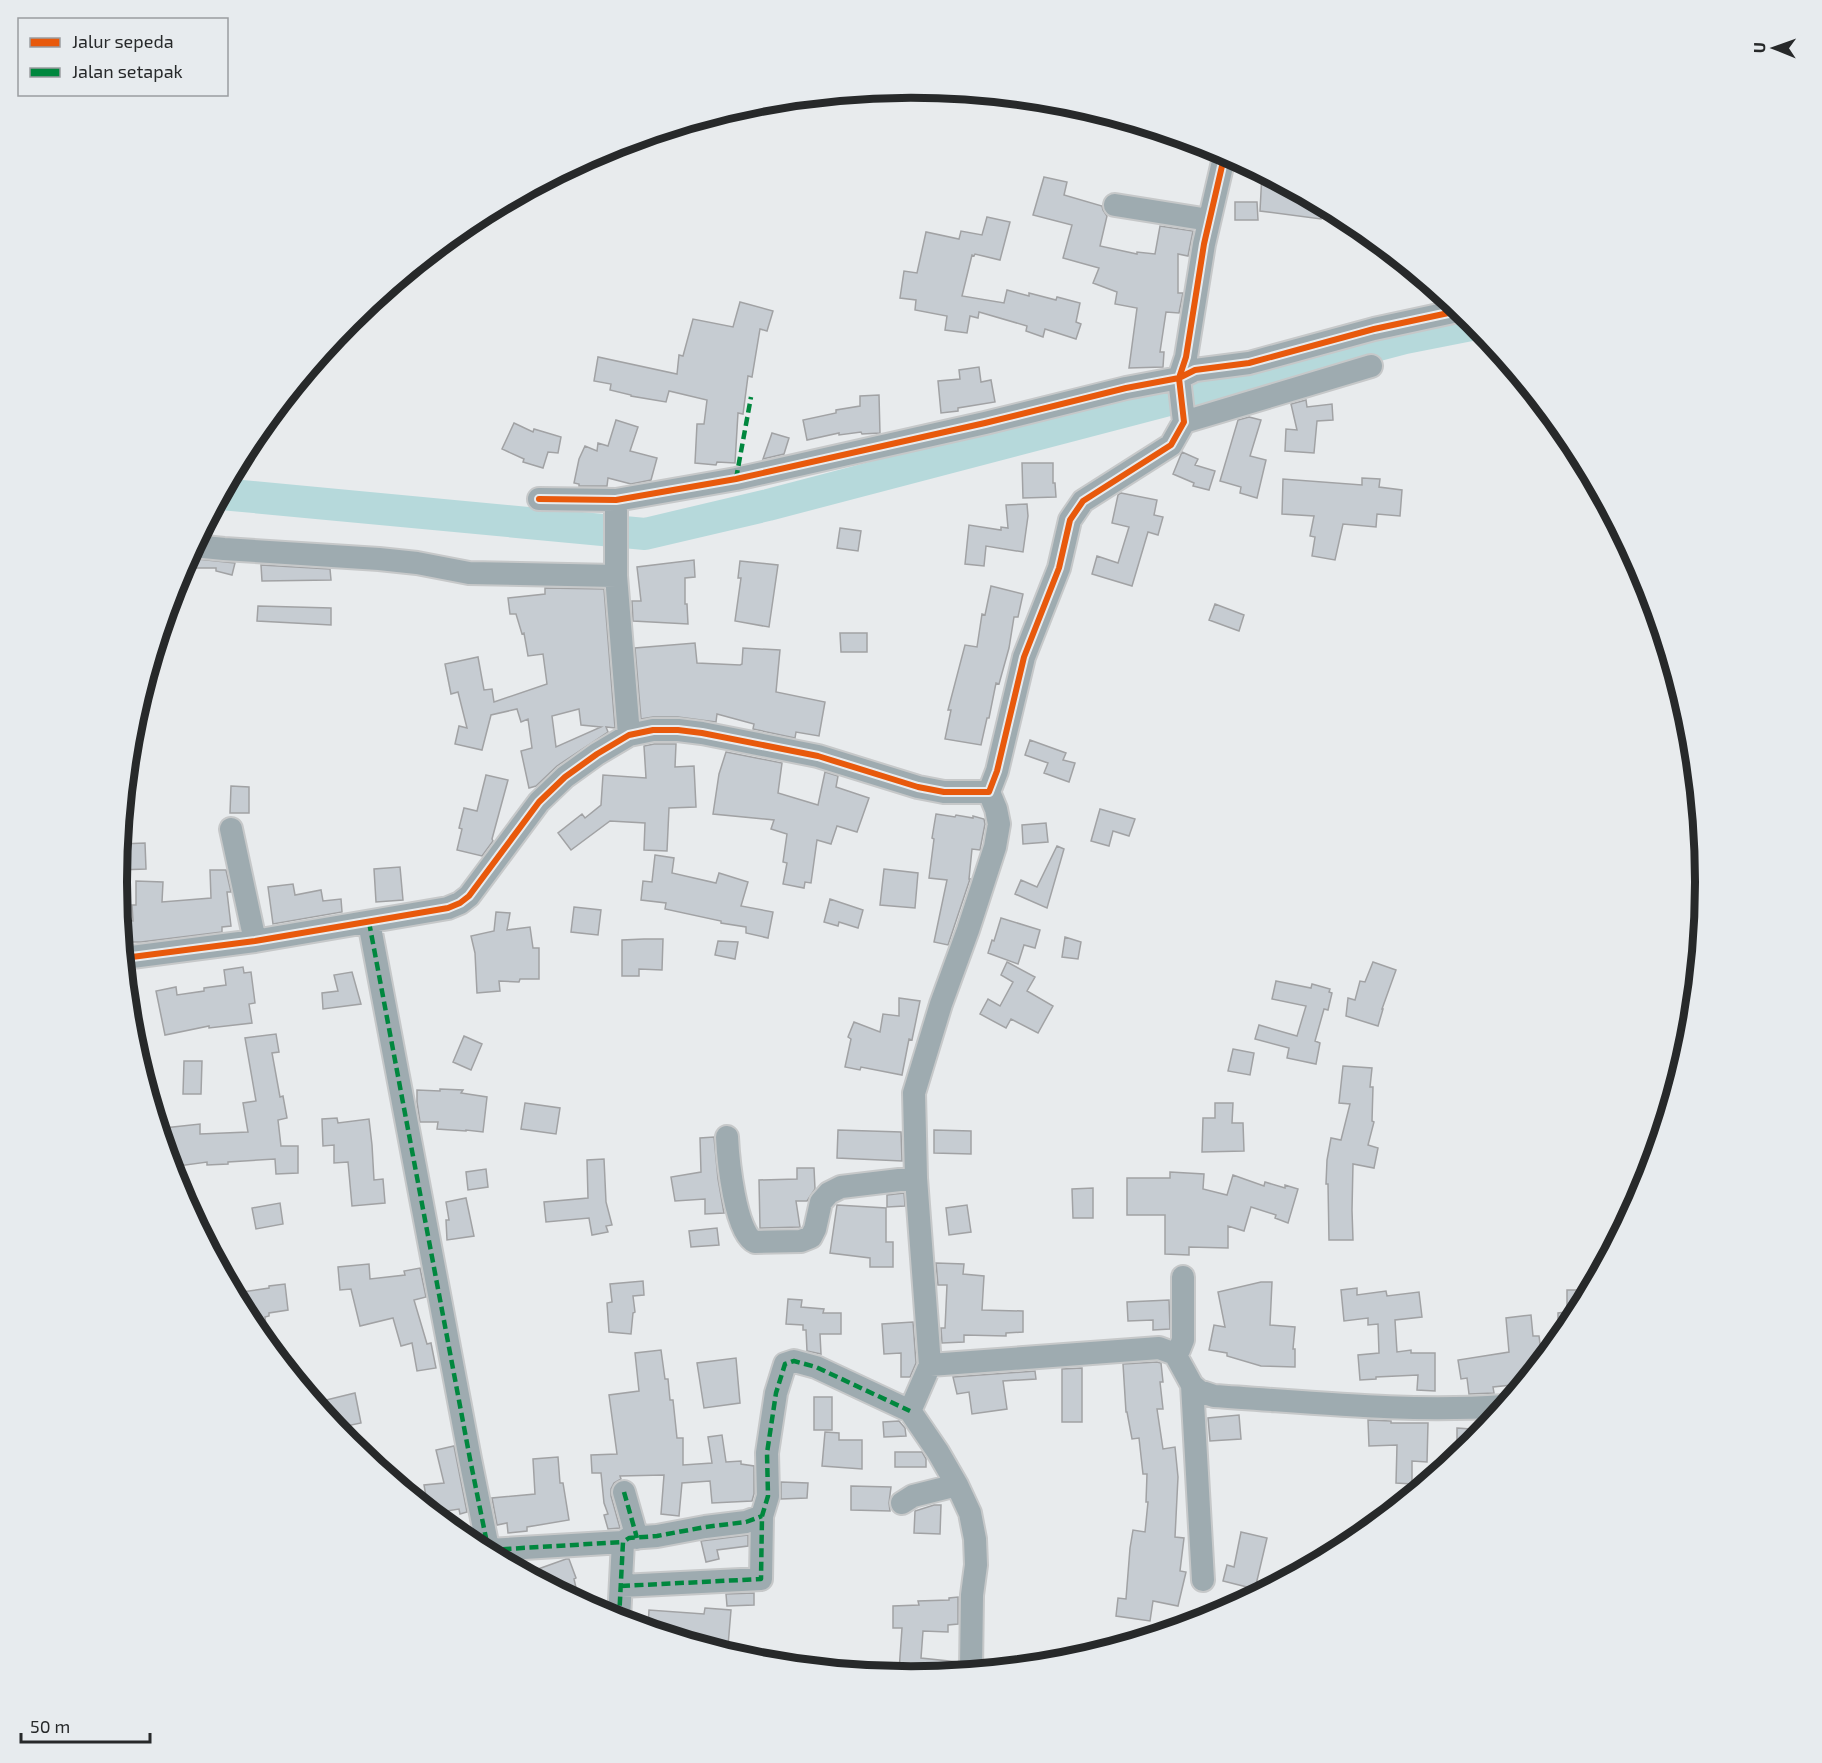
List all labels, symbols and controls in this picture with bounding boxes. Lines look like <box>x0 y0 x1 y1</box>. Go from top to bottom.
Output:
legend <box>18 18 228 96</box>
north arrow <box>1744 18 1804 78</box>
text: Jalur sepeda <box>72 30 174 52</box>
text: U <box>1749 42 1768 53</box>
text: Jalan setapak <box>72 60 183 82</box>
scale bar <box>21 1706 150 1744</box>
text: 50 m <box>30 1715 70 1737</box>

